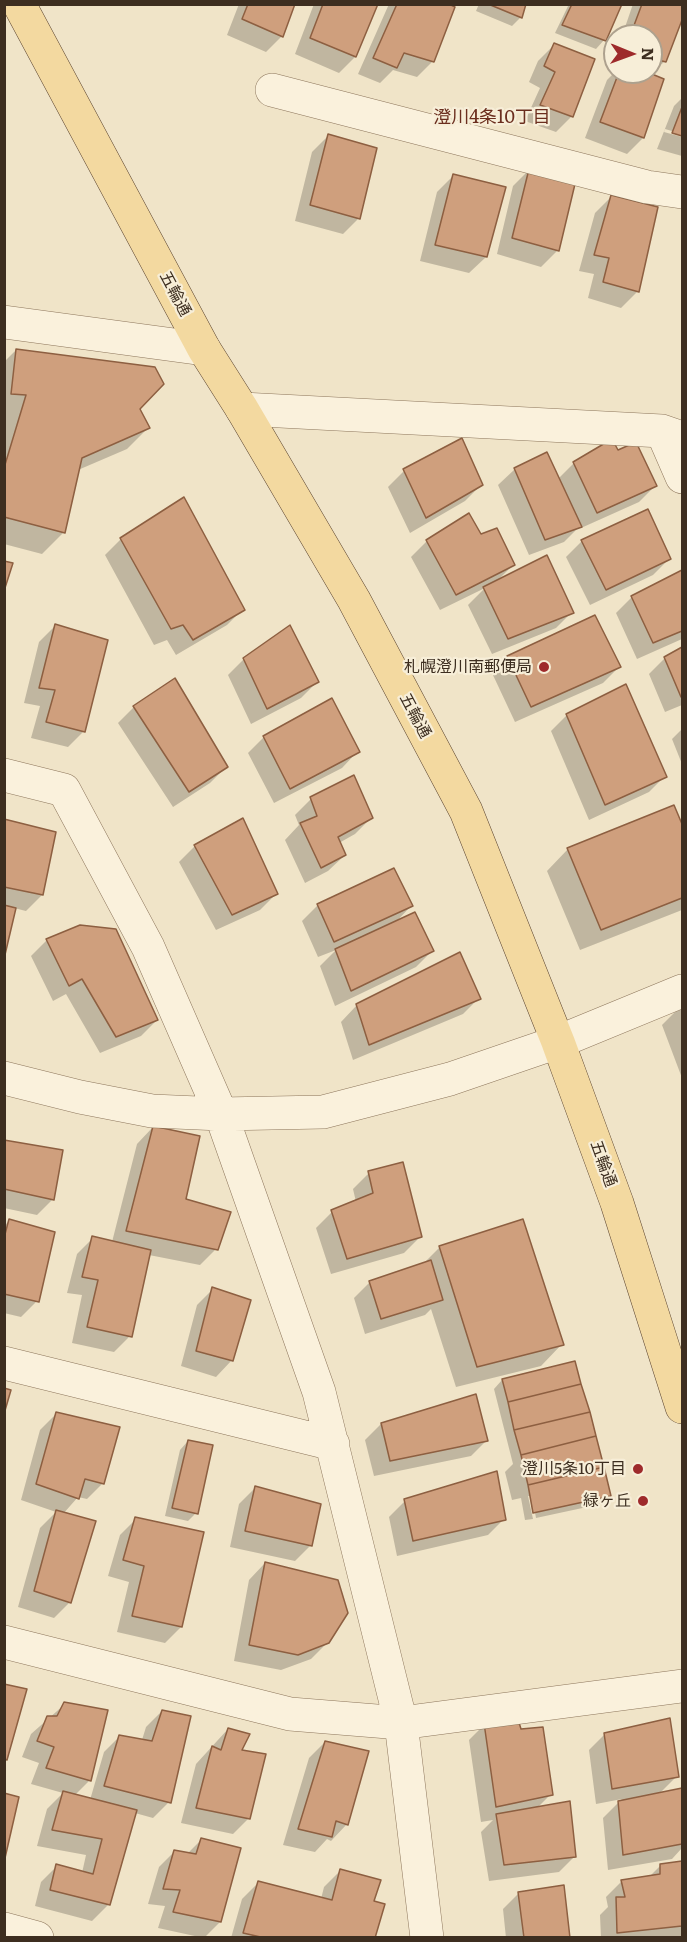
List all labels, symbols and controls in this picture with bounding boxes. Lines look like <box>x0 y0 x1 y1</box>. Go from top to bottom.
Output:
north arrow <box>603 24 663 84</box>
text: N <box>637 47 661 61</box>
district label: 澄川4条10丁目 <box>433 107 551 129</box>
street label: 五輪通 <box>155 268 195 320</box>
place label: 札幌澄川南郵便局 <box>404 657 532 677</box>
marker: 札幌澄川南郵便局 <box>537 660 551 674</box>
street label: 五輪通 <box>395 690 435 742</box>
street label: 五輪通 <box>586 1138 620 1190</box>
place label: 澄川5条10丁目 <box>522 1459 626 1479</box>
marker: 澄川5条10丁目 <box>631 1462 645 1476</box>
place label: 緑ヶ丘 <box>583 1491 631 1511</box>
marker: 緑ヶ丘 <box>636 1494 650 1508</box>

